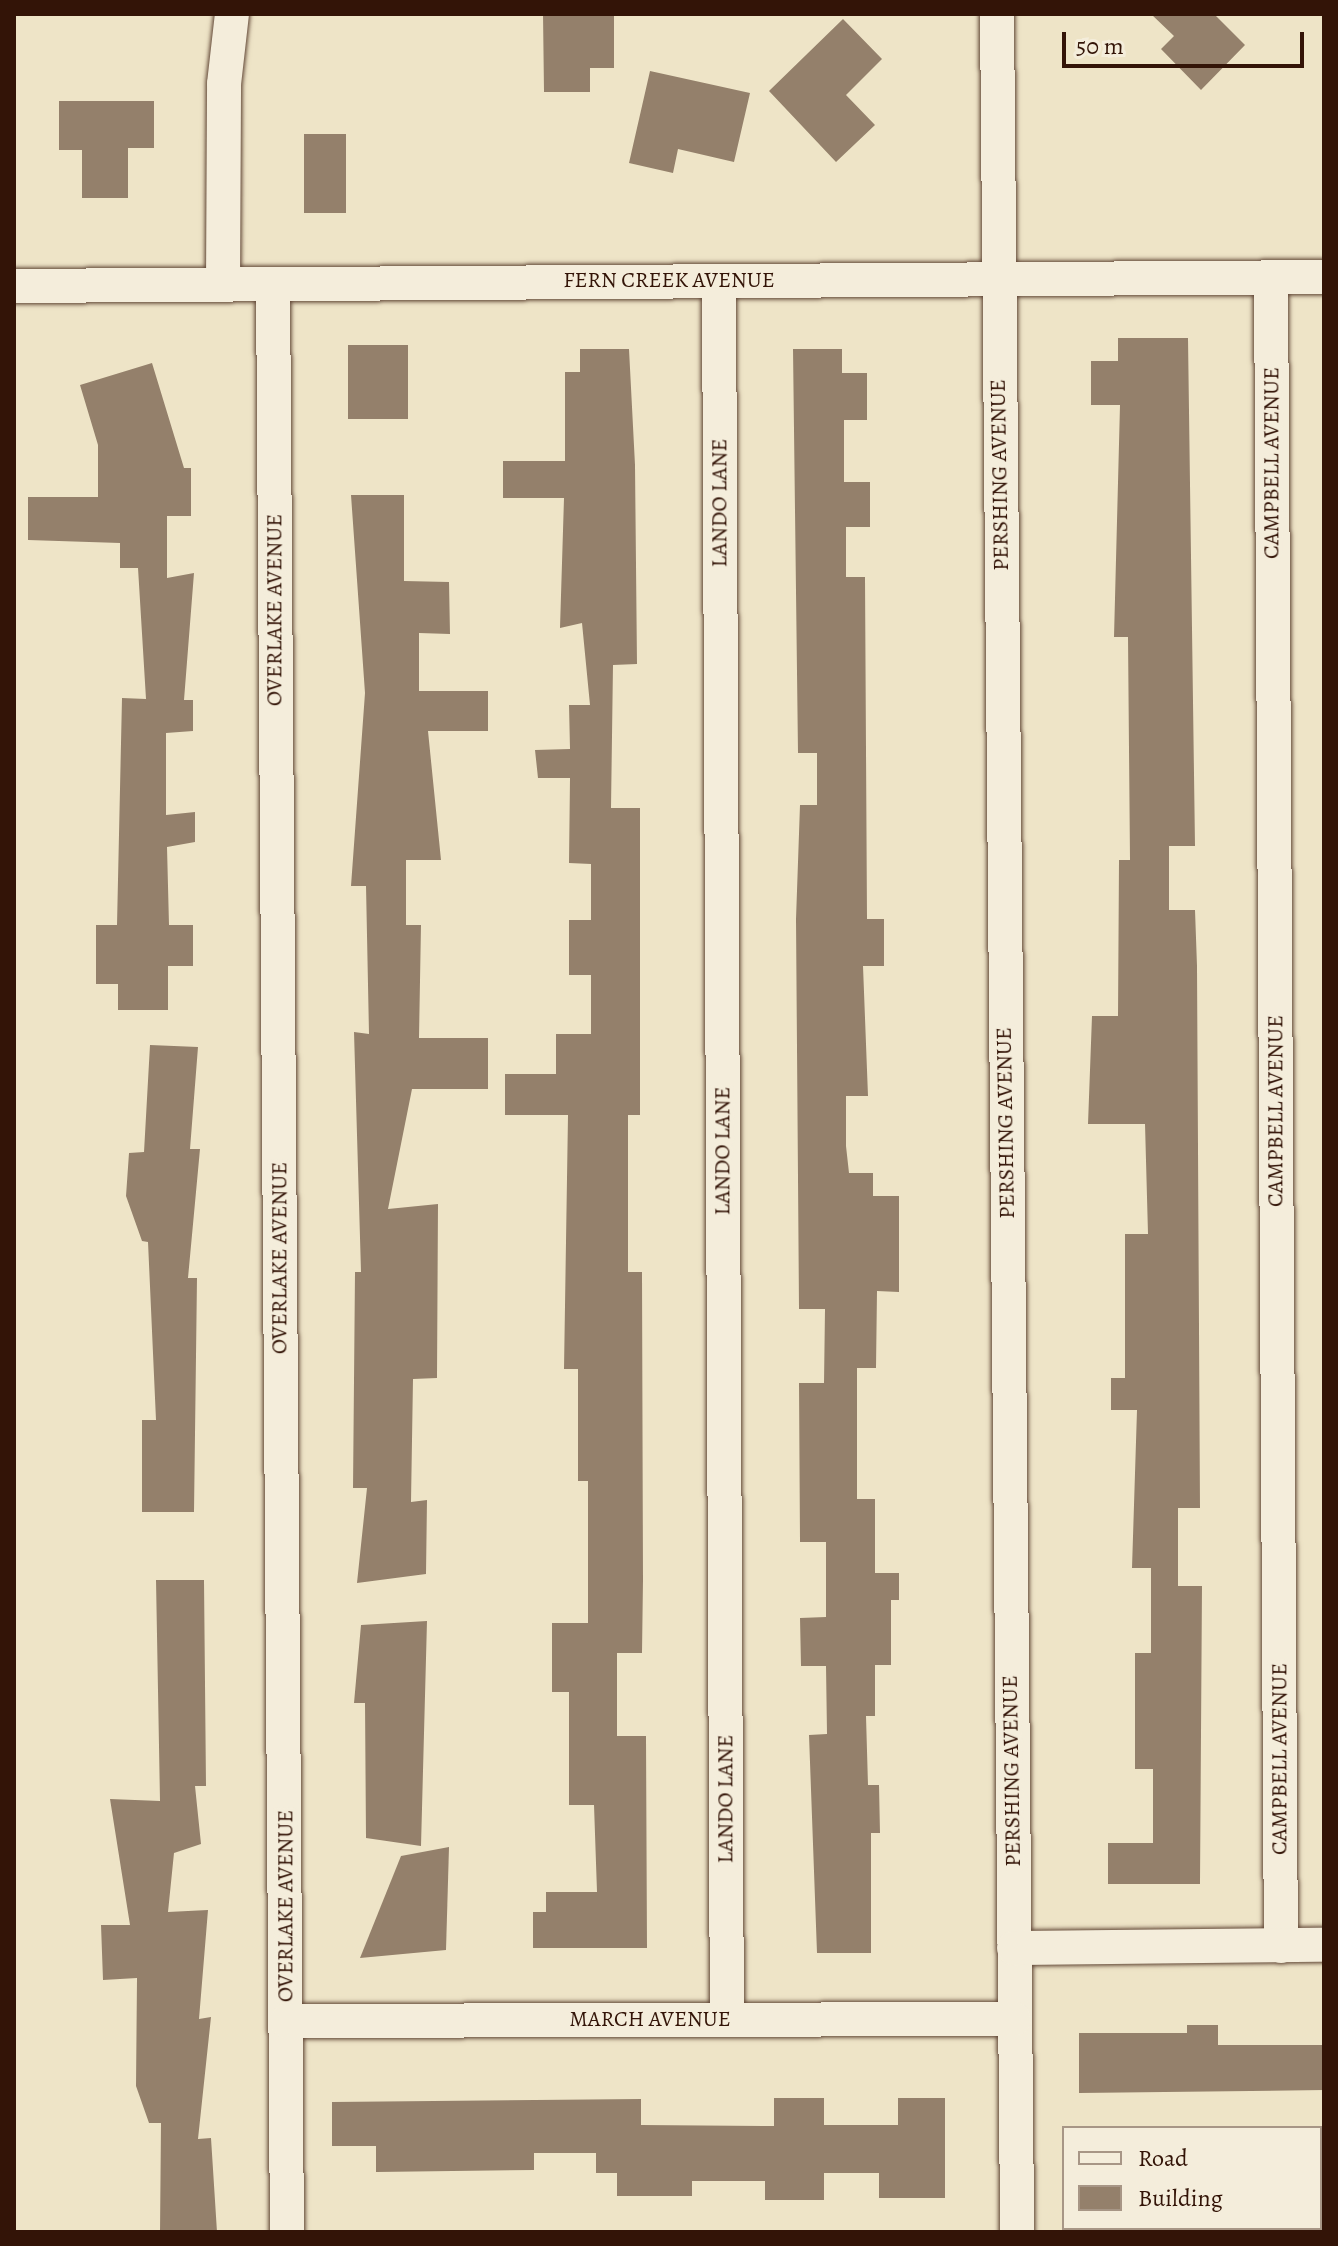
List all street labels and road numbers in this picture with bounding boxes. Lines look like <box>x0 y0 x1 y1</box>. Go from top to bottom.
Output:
street label: FERN CREEK AVENUE <box>563 268 775 294</box>
street label: CAMPBELL AVENUE <box>1259 367 1285 559</box>
street label: PERSHING AVENUE <box>985 379 1015 571</box>
street label: LANDO LANE <box>707 439 733 567</box>
street label: OVERLAKE AVENUE <box>262 514 288 706</box>
street label: CAMPBELL AVENUE <box>1263 1015 1289 1207</box>
street label: PERSHING AVENUE <box>991 1027 1021 1219</box>
street label: LANDO LANE <box>710 1087 736 1215</box>
street label: OVERLAKE AVENUE <box>267 1162 293 1354</box>
street label: CAMPBELL AVENUE <box>1267 1663 1293 1855</box>
street label: PERSHING AVENUE <box>997 1675 1027 1867</box>
street label: LANDO LANE <box>713 1735 739 1863</box>
street label: OVERLAKE AVENUE <box>273 1810 299 2002</box>
street label: MARCH AVENUE <box>569 2007 731 2033</box>

